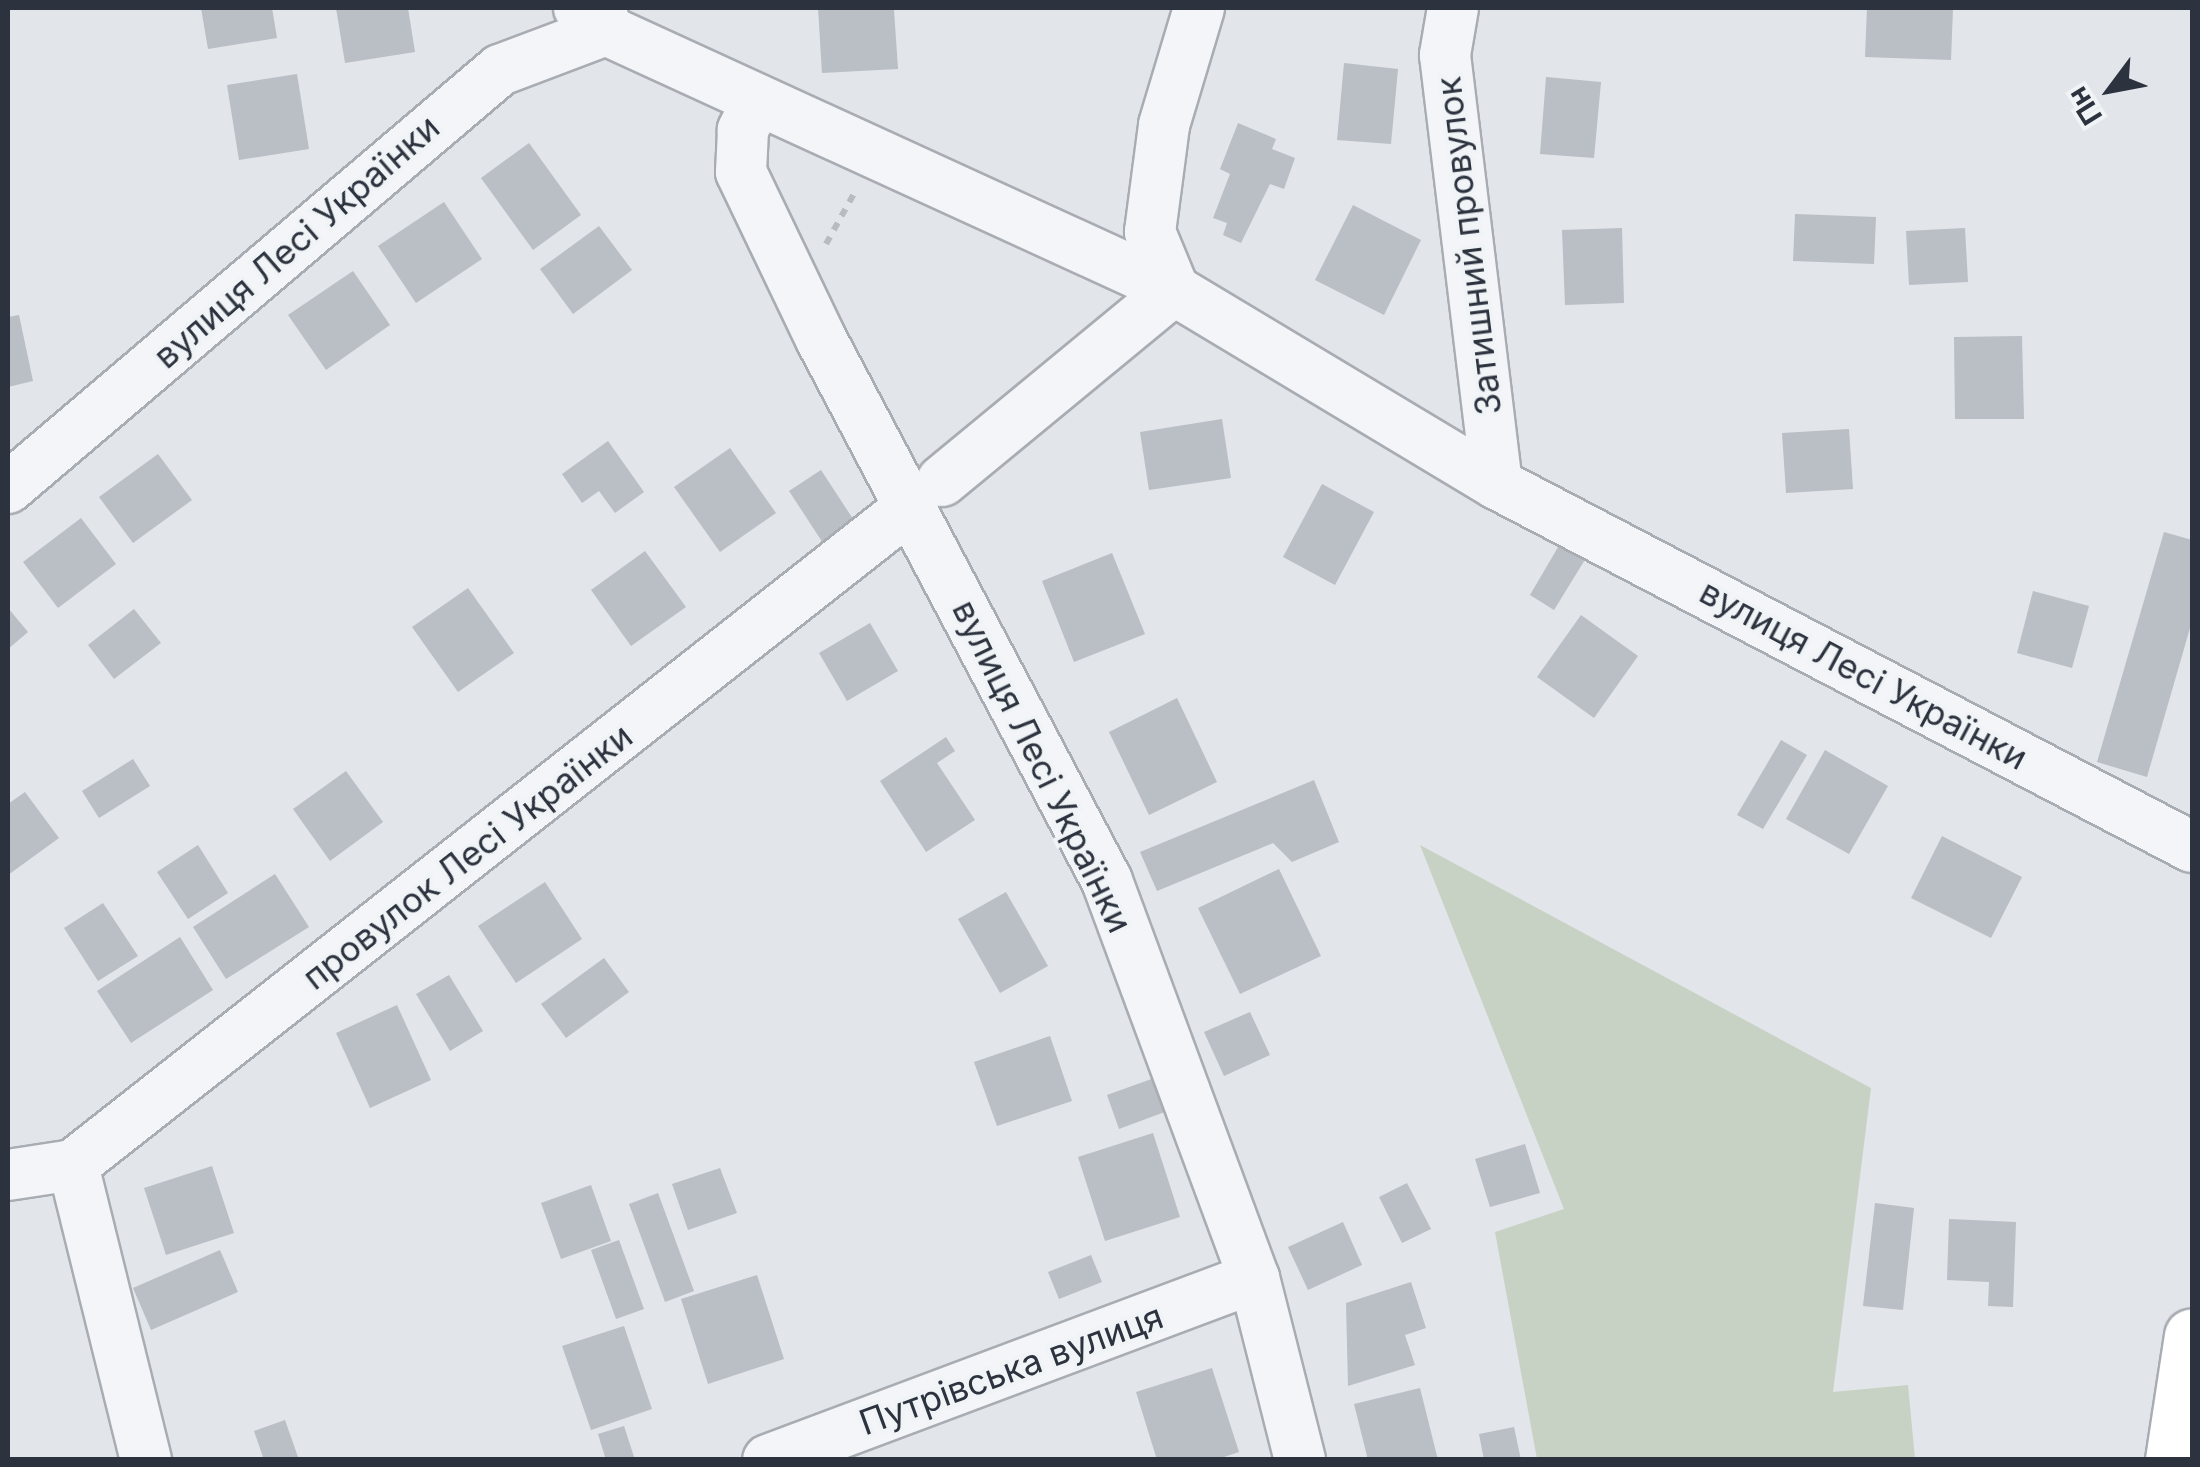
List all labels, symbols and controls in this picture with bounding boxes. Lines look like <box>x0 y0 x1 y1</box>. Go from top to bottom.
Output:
north arrow <box>2060 40 2160 140</box>
street label: Затишний провулок <box>1426 74 1510 418</box>
text: Пн <box>2060 81 2109 131</box>
street label: вулиця Лесі Українки <box>145 106 447 376</box>
street label: вулиця Лесі Українки <box>1693 570 2035 778</box>
street label: вулиця Лесі Українки <box>944 593 1142 939</box>
street label: провулок Лесі Українки <box>294 714 640 998</box>
street label: Путрівська вулиця <box>854 1295 1168 1443</box>

